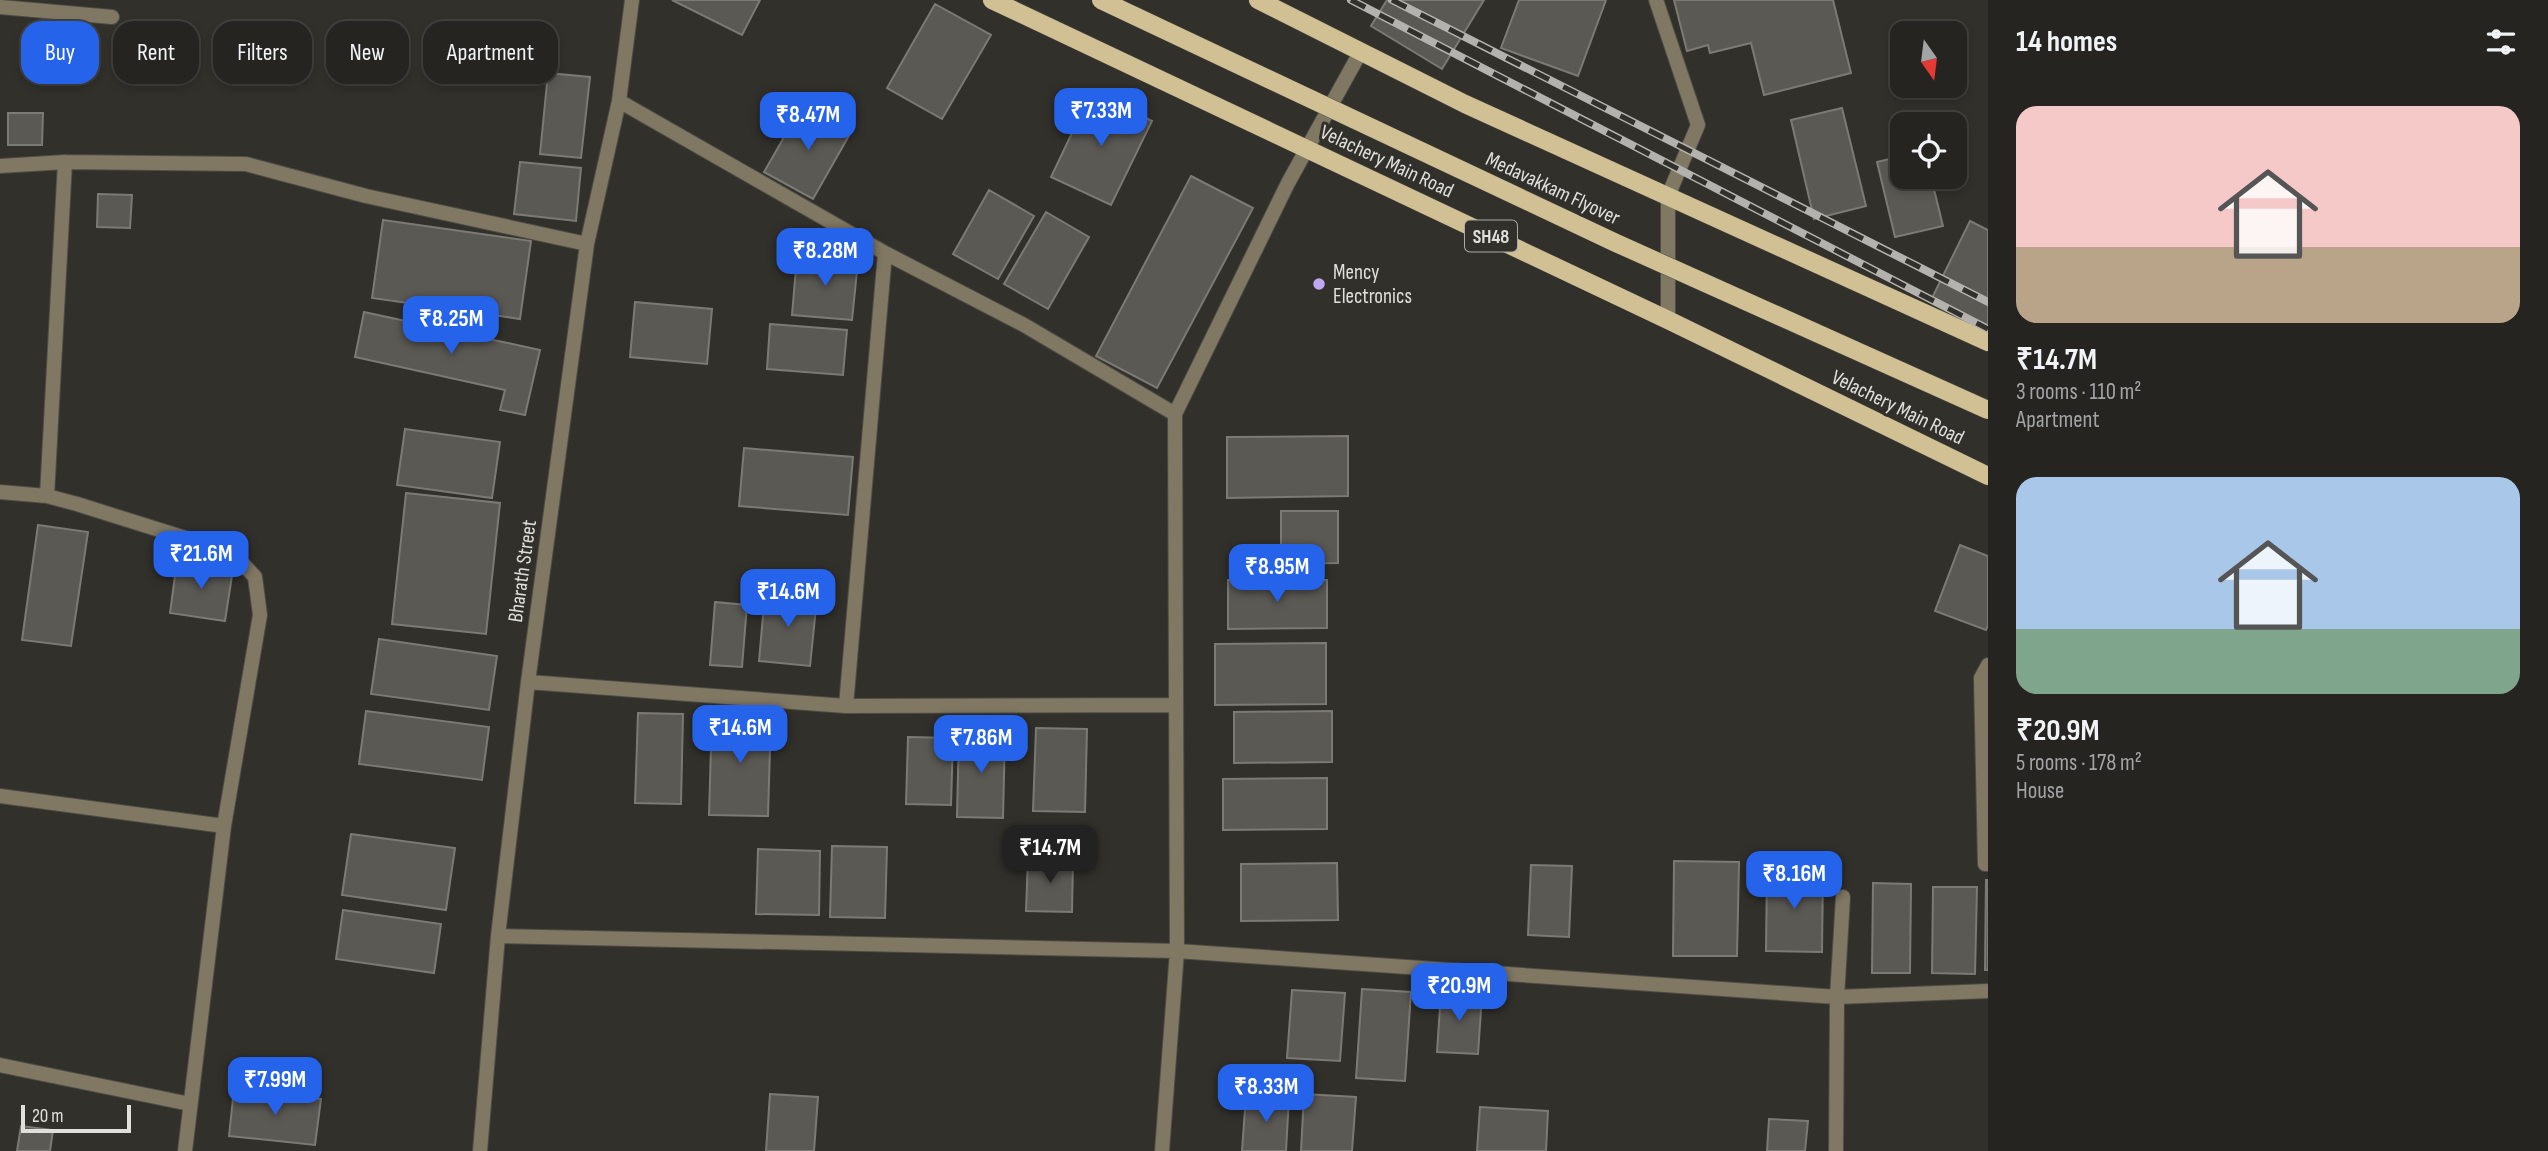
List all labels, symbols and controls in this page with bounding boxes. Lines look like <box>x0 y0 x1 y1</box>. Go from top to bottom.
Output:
chip: Buy <box>21 21 99 84</box>
chip: Rent <box>113 21 199 84</box>
chip: Filters <box>213 21 312 84</box>
chip: New <box>326 21 409 84</box>
chip: Apartment <box>423 21 558 84</box>
north arrow <box>1890 21 1967 98</box>
map controls <box>1890 21 1967 189</box>
icon: filters <box>2482 23 2520 61</box>
text: 14 homes <box>2016 24 2117 60</box>
pin: ₹7.33M <box>1044 88 1158 148</box>
pin: ₹8.47M <box>751 92 865 152</box>
text: ₹7.33M <box>1070 97 1132 125</box>
text: ₹8.47M <box>776 101 840 129</box>
button: locate <box>1890 112 1967 189</box>
street label: Velachery Main Road <box>1316 120 1458 203</box>
street label: Medavakkam Flyover <box>1482 146 1624 230</box>
icon: home <box>2205 151 2331 277</box>
road number: SH48 <box>1465 220 1517 252</box>
pin: ₹8.28M <box>768 229 882 288</box>
text: ₹8.28M <box>792 237 858 265</box>
place label: Mency Electronics <box>1333 260 1412 309</box>
marker: Mency Electronics <box>1311 276 1327 292</box>
pin: ₹8.25M <box>394 296 508 356</box>
text: ₹8.25M <box>419 305 483 333</box>
text: ₹14.7M <box>2016 342 2097 378</box>
street label: Velachery Main Road <box>1827 365 1968 450</box>
text: 3 rooms · 110 m² <box>2016 378 2141 406</box>
text: Apartment <box>2016 406 2100 434</box>
street label: Bharath Street <box>503 518 542 624</box>
icon: home <box>2205 522 2331 648</box>
pin: ₹21.6M <box>144 532 258 591</box>
text: ₹21.6M <box>170 540 232 568</box>
pin: ₹8.95M <box>1220 544 1334 604</box>
text: ₹8.95M <box>1245 553 1309 581</box>
pin: ₹14.6M <box>731 570 845 629</box>
text: ₹14.6M <box>756 578 820 606</box>
pin: ₹14.6M <box>683 706 797 765</box>
text: ₹20.9M <box>2016 713 2100 749</box>
text: ₹14.6M <box>708 714 772 742</box>
pin: ₹7.86M <box>924 716 1038 775</box>
text: ₹7.86M <box>950 724 1012 752</box>
text: 5 rooms · 178 m² <box>2016 749 2142 777</box>
text: House <box>2016 777 2064 805</box>
pin: ₹14.7M <box>993 826 1107 885</box>
text: ₹14.7M <box>1019 834 1081 862</box>
pin: ₹8.16M <box>1737 852 1851 911</box>
text: ₹8.16M <box>1762 860 1826 888</box>
pin: ₹20.9M <box>1402 964 1516 1023</box>
text: ₹20.9M <box>1427 972 1491 1000</box>
pin: ₹7.99M <box>218 1058 332 1117</box>
pin: ₹8.33M <box>1209 1064 1323 1124</box>
text: ₹7.99M <box>244 1066 306 1094</box>
text: ₹8.33M <box>1234 1073 1298 1101</box>
scale bar <box>21 1102 131 1134</box>
text: 20 m <box>32 1105 64 1128</box>

